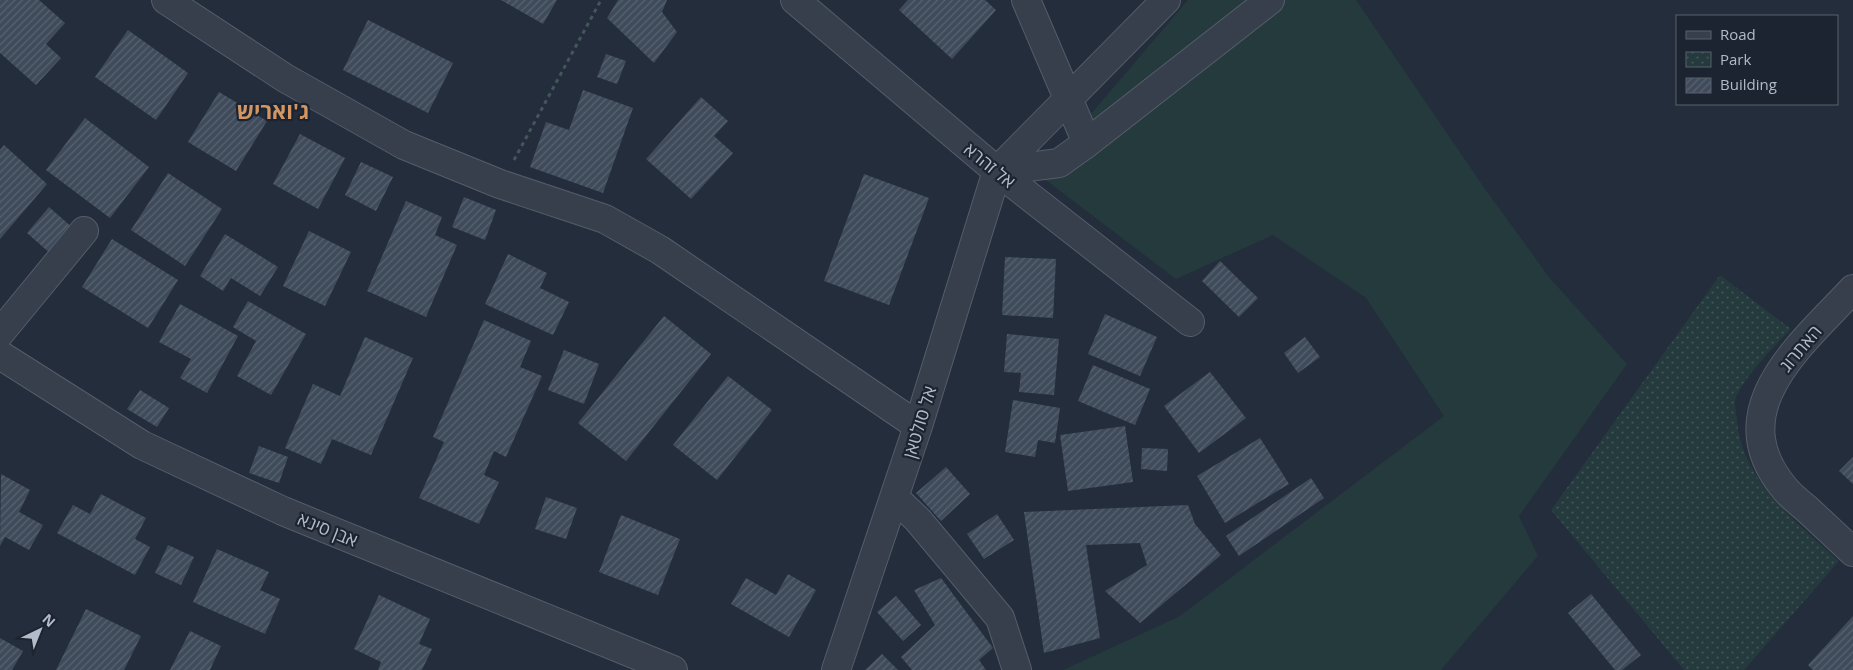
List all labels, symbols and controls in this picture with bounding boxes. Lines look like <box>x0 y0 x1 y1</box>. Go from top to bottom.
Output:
legend <box>1676 15 1838 105</box>
text: Road <box>1720 24 1756 44</box>
text: Park <box>1720 49 1751 69</box>
text: Building <box>1720 74 1777 94</box>
district label: ג'ואריש <box>237 95 309 125</box>
street label: אל זהרא <box>959 137 1021 193</box>
street label: האתרוג <box>1773 320 1827 376</box>
street label: אל סולטאן <box>897 383 941 461</box>
street label: אבן סינא <box>294 506 362 552</box>
north arrow <box>15 605 65 655</box>
text: N <box>39 609 60 631</box>

